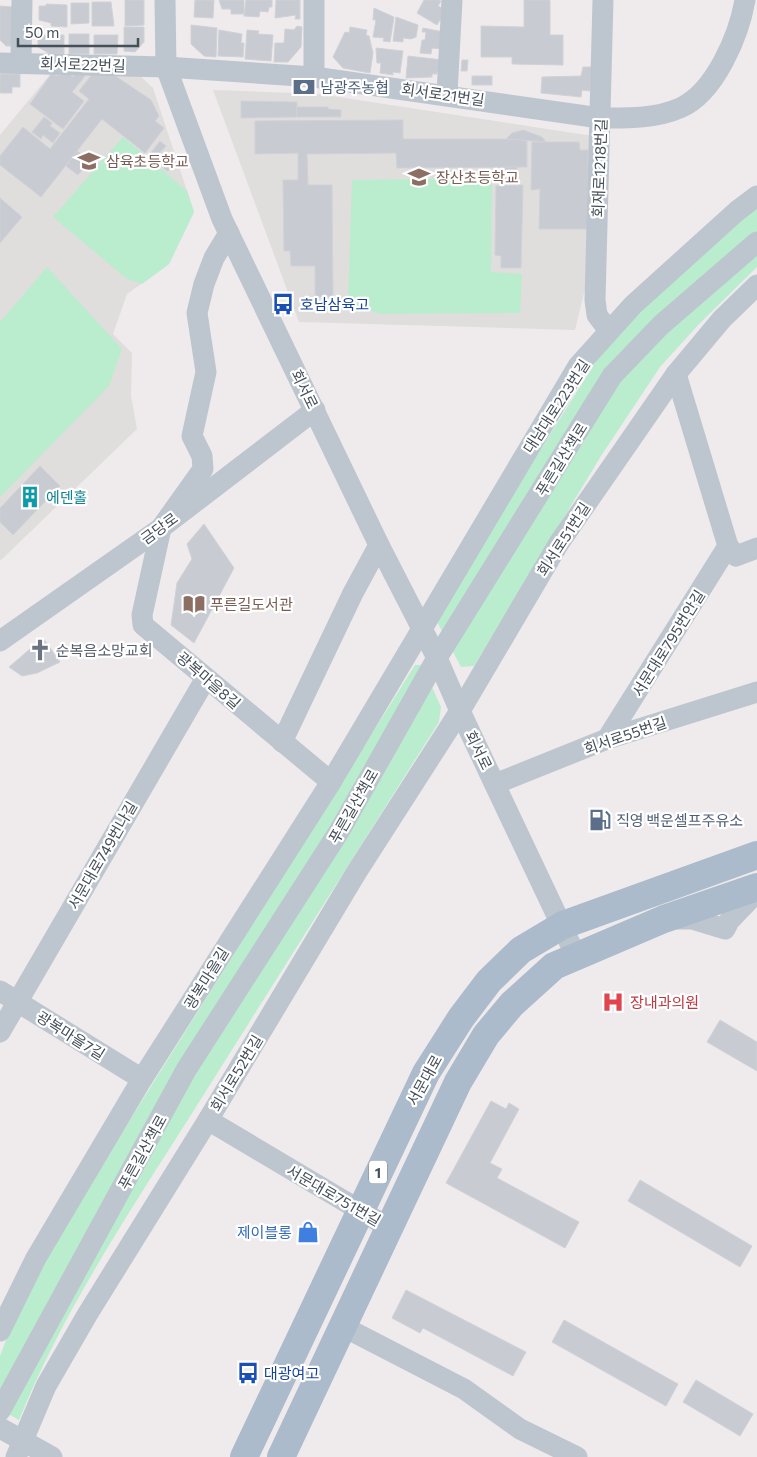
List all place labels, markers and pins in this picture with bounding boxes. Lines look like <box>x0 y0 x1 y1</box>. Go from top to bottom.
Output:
bank icon: 남광주농협 <box>291 74 317 100</box>
place label: 남광주농협 <box>320 78 389 96</box>
school or university icon: 삼육초등학교 <box>76 148 102 174</box>
place label: 삼육초등학교 <box>106 152 189 170</box>
school or university icon: 장산초등학교 <box>406 164 432 190</box>
place label: 장산초등학교 <box>436 168 519 186</box>
bus stop icon: 호남삼육고 <box>270 291 296 317</box>
place label: 호남삼육고 <box>300 295 369 313</box>
building icon: 에덴홀 <box>17 484 43 510</box>
place label: 에덴홀 <box>46 488 87 506</box>
library icon: 푸른길도서관 <box>181 591 207 617</box>
place label: 푸른길도서관 <box>210 595 293 613</box>
church icon: 순복음소망교회 <box>27 637 53 663</box>
place label: 순복음소망교회 <box>56 641 153 659</box>
fuel station icon: 직영 백운셀프주유소 <box>587 807 613 833</box>
place label: 직영 백운셀프주유소 <box>616 811 743 829</box>
hospital icon: 장내과의원 <box>600 989 626 1015</box>
place label: 장내과의원 <box>630 993 699 1011</box>
shop icon: 제이블롱 <box>295 1219 321 1245</box>
place label: 제이블롱 <box>237 1223 292 1241</box>
bus stop icon: 대광여고 <box>235 1360 261 1386</box>
place label: 대광여고 <box>264 1364 319 1382</box>

